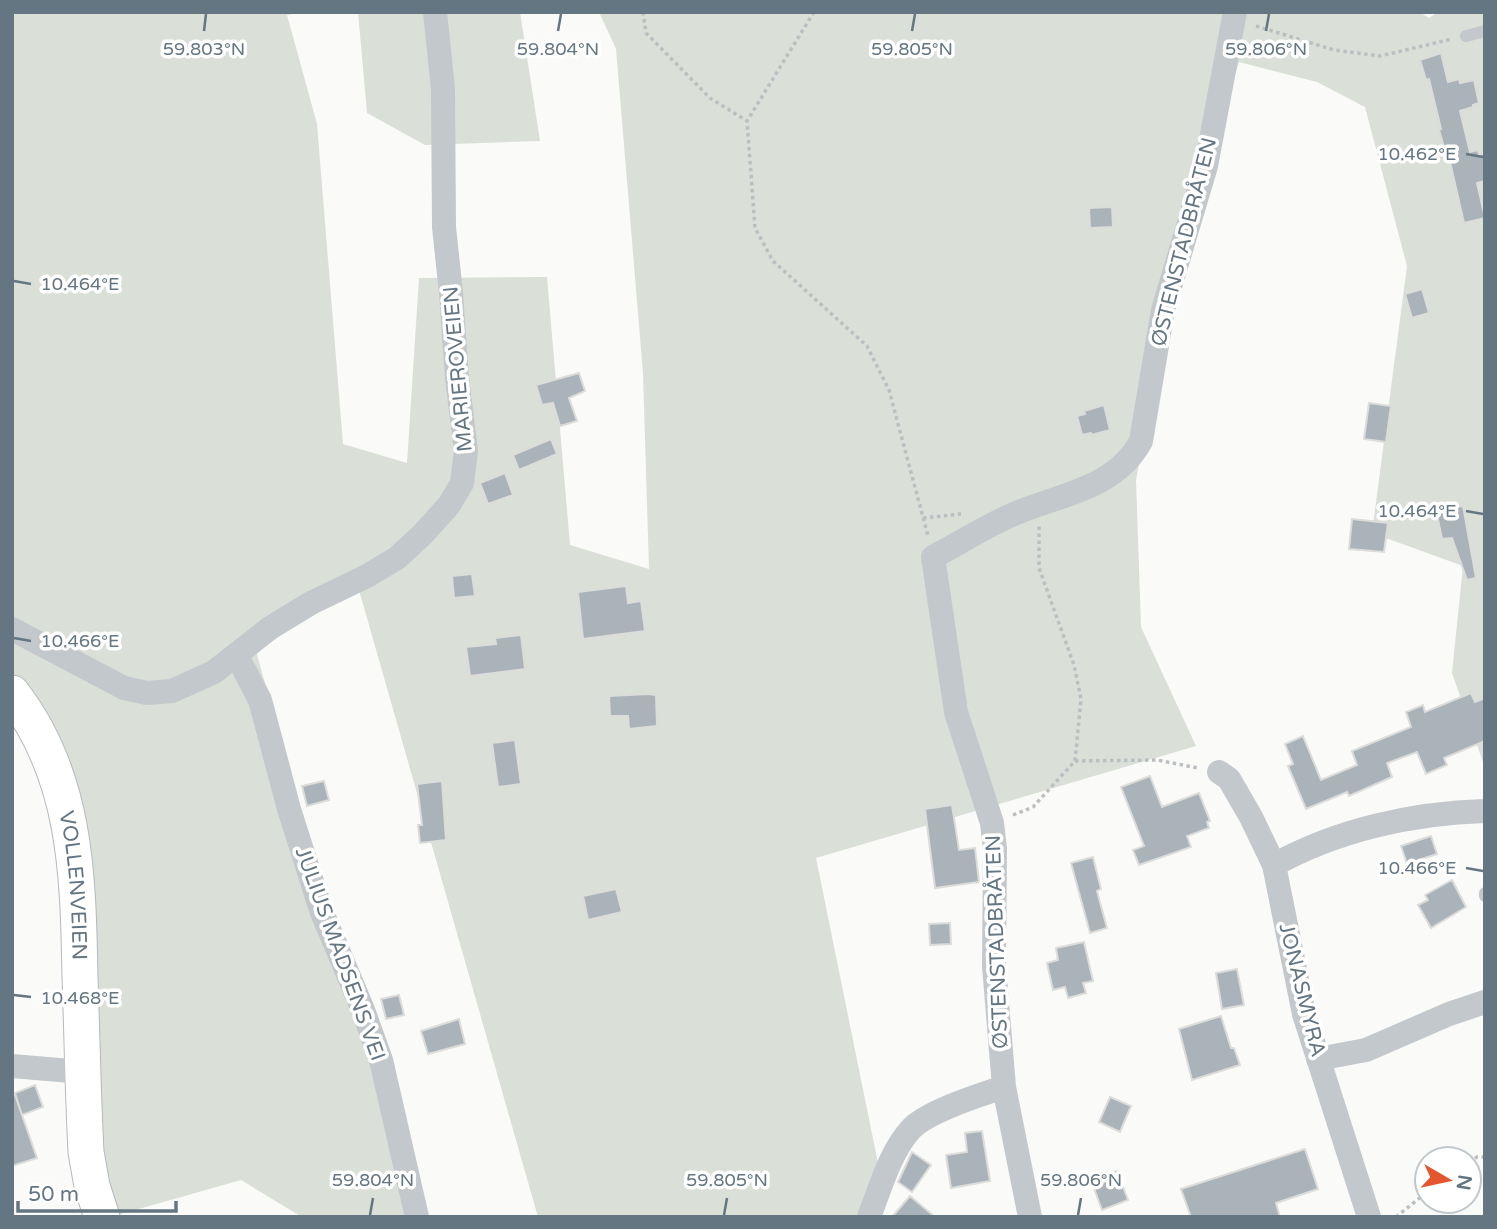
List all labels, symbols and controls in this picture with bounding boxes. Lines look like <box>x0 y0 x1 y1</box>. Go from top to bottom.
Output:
text: 59.803°N <box>163 38 245 60</box>
text: 59.804°N <box>517 38 599 60</box>
text: 59.805°N <box>871 38 953 60</box>
text: 59.806°N <box>1225 38 1307 60</box>
street label: ØSTENSTADBRÅTEN <box>1146 135 1222 349</box>
text: 10.462°E <box>1377 143 1457 165</box>
text: 10.464°E <box>40 273 120 295</box>
street label: MARIEROVEIEN <box>438 285 478 453</box>
text: 10.464°E <box>1377 500 1457 522</box>
text: 10.466°E <box>41 630 119 652</box>
street label: VOLLENVEIEN <box>54 809 92 961</box>
street label: ØSTENSTADBRÅTEN <box>981 834 1013 1050</box>
street label: JULIUS MADSENS VEI <box>290 844 390 1064</box>
text: 10.466°E <box>1378 857 1456 879</box>
street label: JONASMYRA <box>1273 921 1331 1059</box>
text: 10.468°E <box>40 987 120 1009</box>
north arrow <box>1413 1145 1483 1215</box>
text: 59.804°N <box>332 1169 414 1191</box>
text: 59.805°N <box>686 1169 768 1191</box>
text: 59.806°N <box>1040 1169 1122 1191</box>
scale bar <box>18 1170 175 1214</box>
text: N <box>1452 1173 1476 1192</box>
text: 50 m <box>28 1182 79 1207</box>

